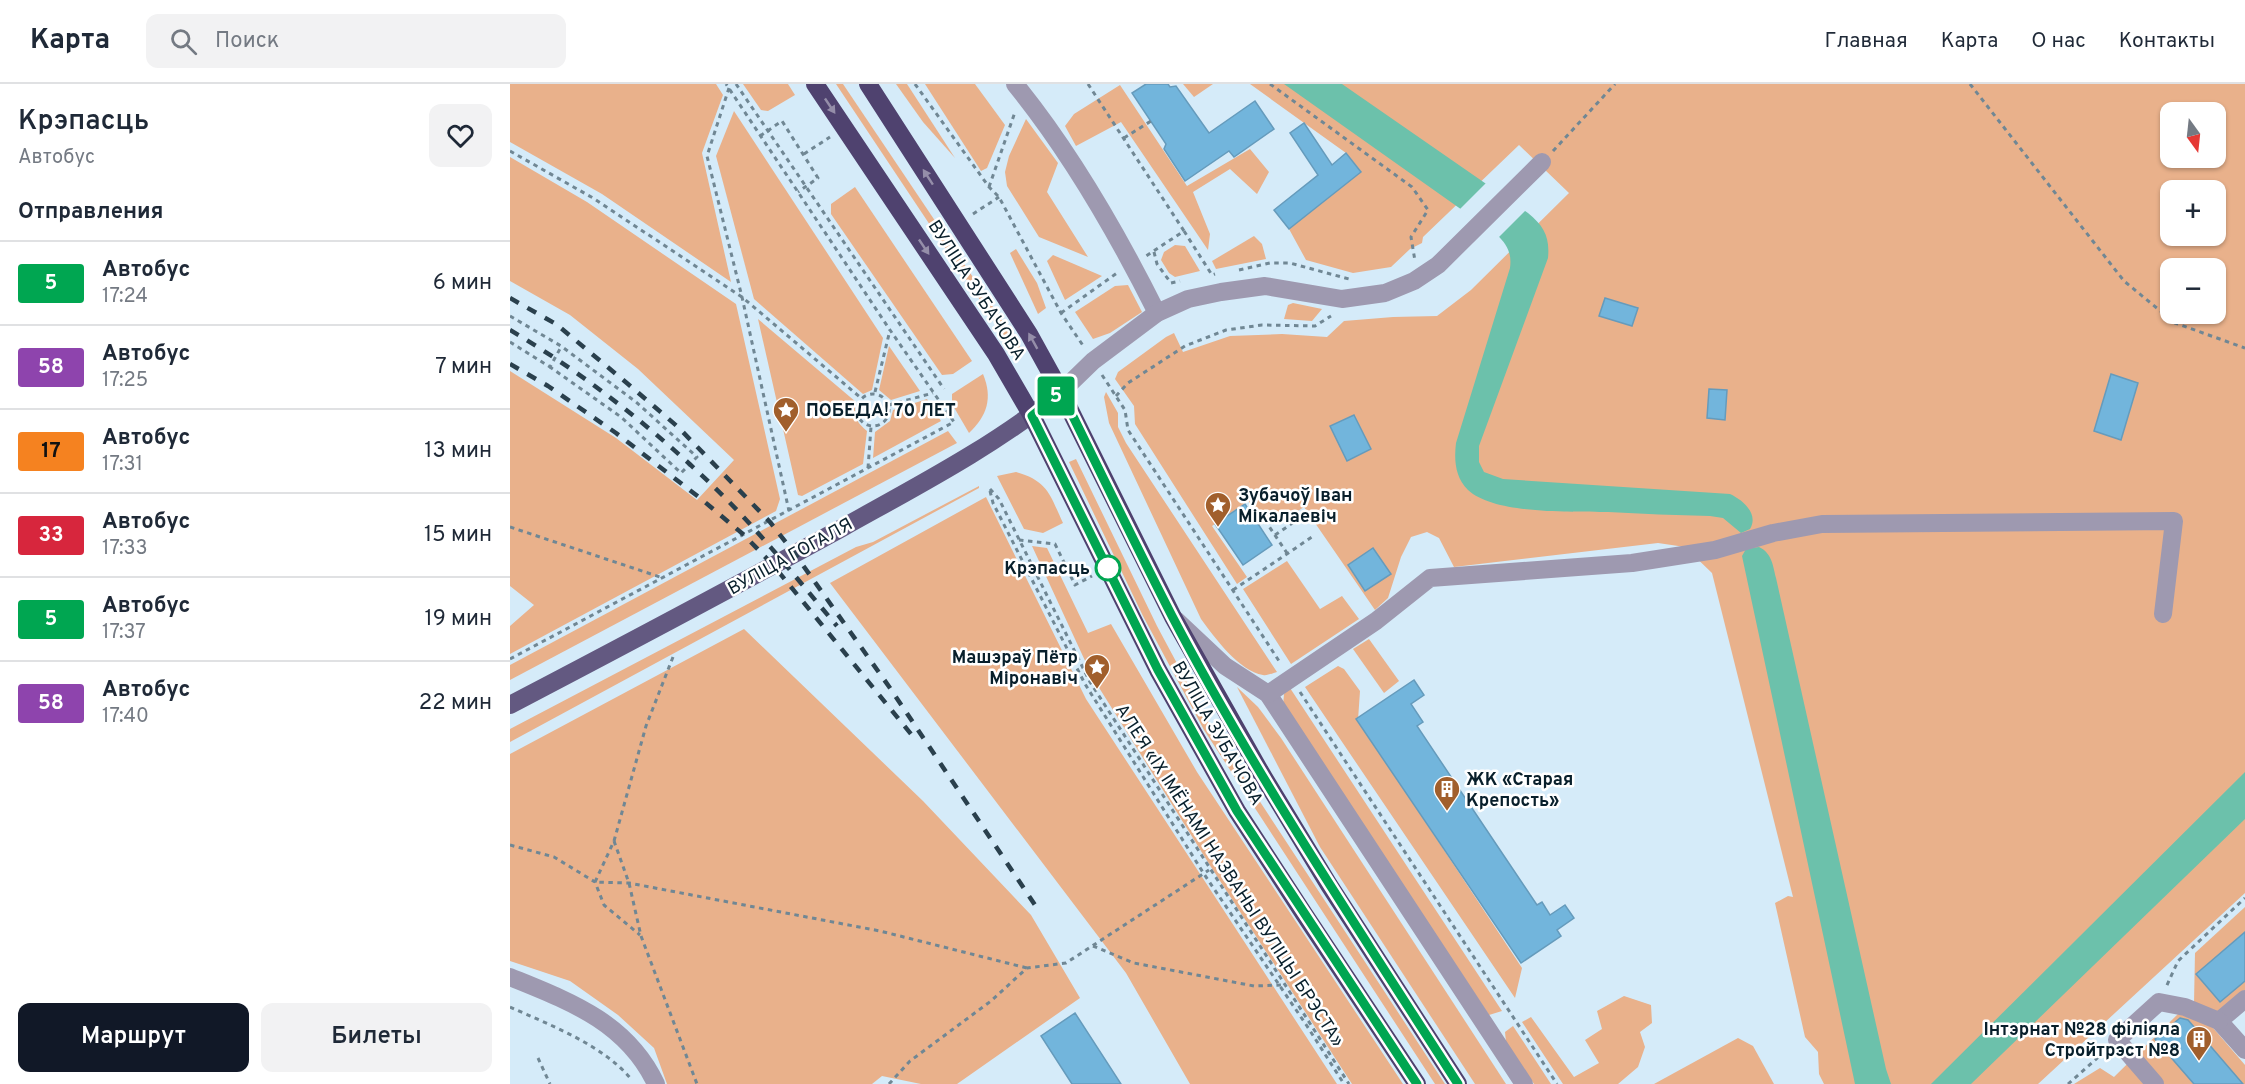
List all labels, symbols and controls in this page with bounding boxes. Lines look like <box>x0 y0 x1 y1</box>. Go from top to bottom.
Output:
search box <box>146 14 566 68</box>
text: Карта <box>30 23 110 59</box>
icon: search <box>167 25 200 58</box>
text: Поиск <box>215 28 279 55</box>
text: Главная <box>1824 28 1908 55</box>
text: Карта <box>1941 28 1998 55</box>
text: О нас <box>2031 28 2086 55</box>
text: Контакты <box>2119 28 2215 55</box>
one-way arrow <box>824 98 835 114</box>
north arrow <box>2160 102 2226 168</box>
map controls <box>2160 102 2226 324</box>
text: Крэпасць <box>18 104 149 140</box>
button: heart <box>429 104 492 167</box>
text: Автобус <box>18 145 95 171</box>
one-way arrow <box>922 169 933 185</box>
button: + <box>2160 180 2226 246</box>
text: Отправления <box>18 199 163 226</box>
street label: ВУЛІЦА ЗУБАЧОВА <box>922 216 1030 365</box>
one-way arrow <box>918 238 930 254</box>
text: Автобус <box>102 257 190 284</box>
button: − <box>2160 258 2226 324</box>
text: 5 <box>45 270 57 297</box>
text: 6 мин <box>433 270 492 297</box>
text: 17:24 <box>102 284 148 310</box>
one-way arrow <box>1028 332 1038 349</box>
text: Автобус <box>102 341 190 368</box>
text: 58 <box>38 354 64 381</box>
text: 7 мин <box>435 354 492 381</box>
text: 17:25 <box>102 368 148 394</box>
line badge: 5 <box>1036 376 1076 416</box>
text: 5 <box>1050 383 1062 410</box>
place icon: ПОБЕДА! 70 ЛЕТ <box>771 395 801 433</box>
place label: ПОБЕДА! 70 ЛЕТ <box>806 400 956 423</box>
text: Автобус <box>102 425 190 452</box>
text: 17 <box>41 438 61 465</box>
text: 13 мин <box>424 438 492 465</box>
text: 17:31 <box>102 452 143 478</box>
place label: Зубачоў Іван Мікалаевіч <box>1238 485 1352 529</box>
place icon: Зубачоў Іван Мікалаевіч <box>1203 490 1233 528</box>
text: Автобус <box>102 509 190 536</box>
street label: ВУЛІЦА ГОГАЛЯ <box>724 513 857 601</box>
text: 33 <box>38 522 64 549</box>
text: 15 мин <box>424 522 492 549</box>
text: 17:33 <box>102 536 148 562</box>
marker: Крэпасць <box>1095 555 1121 581</box>
place label: Крэпасць <box>1004 558 1090 581</box>
text: Автобус <box>102 593 190 620</box>
text: 5 <box>45 606 57 633</box>
text: 19 мин <box>424 606 492 633</box>
text: 17:37 <box>102 620 146 646</box>
place label: Машэраў Пётр Міронавіч <box>952 647 1078 691</box>
place icon: Машэраў Пётр Міронавіч <box>1082 652 1112 690</box>
street label: ВУЛІЦА ЗУБАЧОВА <box>1166 658 1267 810</box>
text: Автобус <box>102 677 190 704</box>
text: 58 <box>38 690 64 717</box>
text: 22 мин <box>419 690 492 717</box>
street label: АЛЕЯ «ІХ ІМЁНАМІ НАЗВАНЫ ВУЛІЦЫ БРЭСТА» <box>1109 699 1350 1052</box>
text: 17:40 <box>102 704 149 730</box>
place label: ЖК «Старая Крепость» <box>1466 769 1573 813</box>
building icon: ЖК «Старая Крепость» <box>1432 774 1462 812</box>
button: Маршрут <box>18 1003 249 1072</box>
button: Билеты <box>261 1003 492 1072</box>
place label: Інтэрнат №28 фiлiяла Стройтрэст №8 <box>1983 1019 2180 1063</box>
building icon: Інтэрнат №28 фiлiяла Стройтрэст №8 <box>2184 1024 2214 1062</box>

